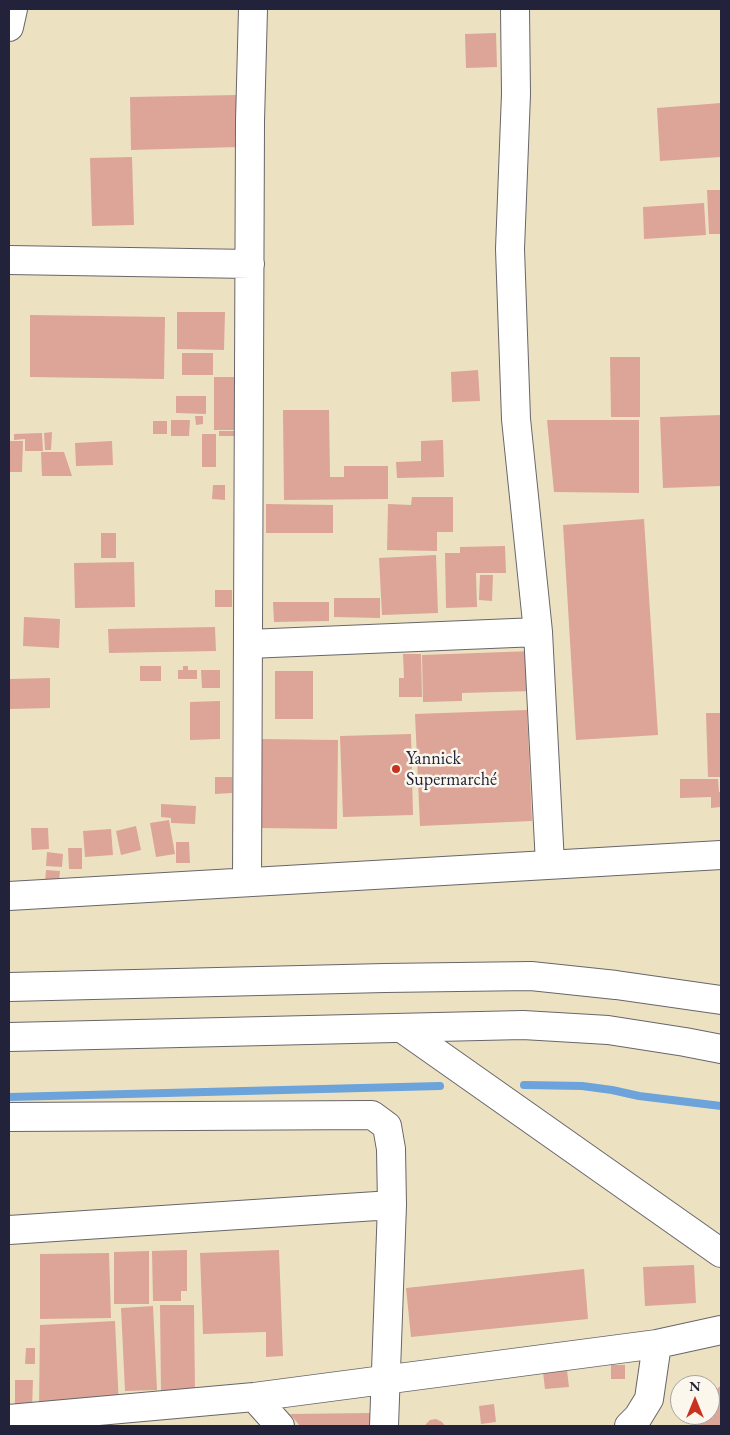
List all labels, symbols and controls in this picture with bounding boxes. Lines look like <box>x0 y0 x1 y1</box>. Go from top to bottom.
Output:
place label: Yannick Supermarché <box>406 748 497 791</box>
marker: Yannick Supermarché <box>390 763 402 775</box>
north arrow <box>670 1375 720 1425</box>
text: N <box>689 1377 701 1395</box>

